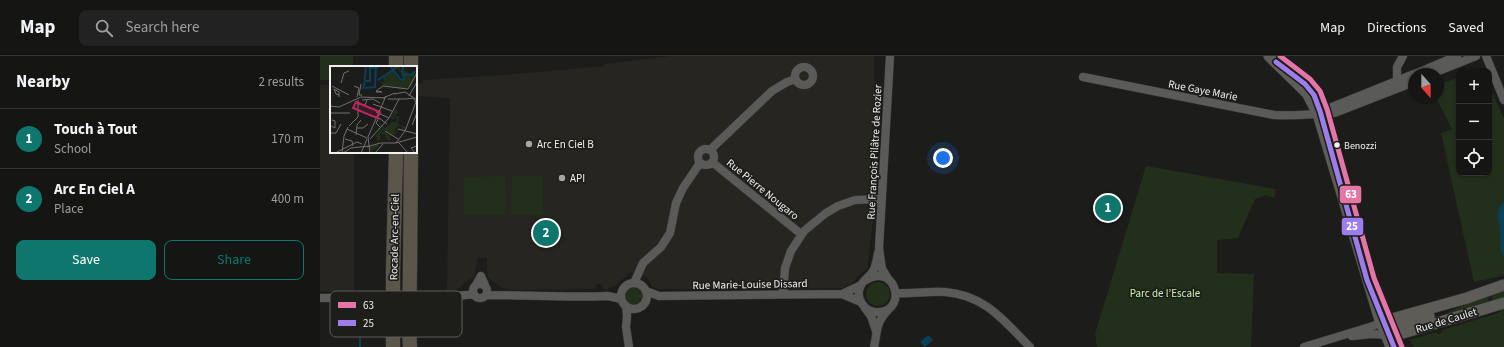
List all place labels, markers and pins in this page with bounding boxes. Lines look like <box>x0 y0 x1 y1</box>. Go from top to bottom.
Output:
place label: Arc En Ciel B <box>537 137 594 152</box>
marker: Arc En Ciel B <box>524 139 534 149</box>
place label: Benozzi <box>1344 139 1377 153</box>
marker: Benozzi <box>1332 140 1342 150</box>
place label: API <box>570 171 585 186</box>
marker: API <box>557 173 567 183</box>
pin: 1 <box>1095 193 1121 223</box>
pin: 2 <box>533 218 559 248</box>

